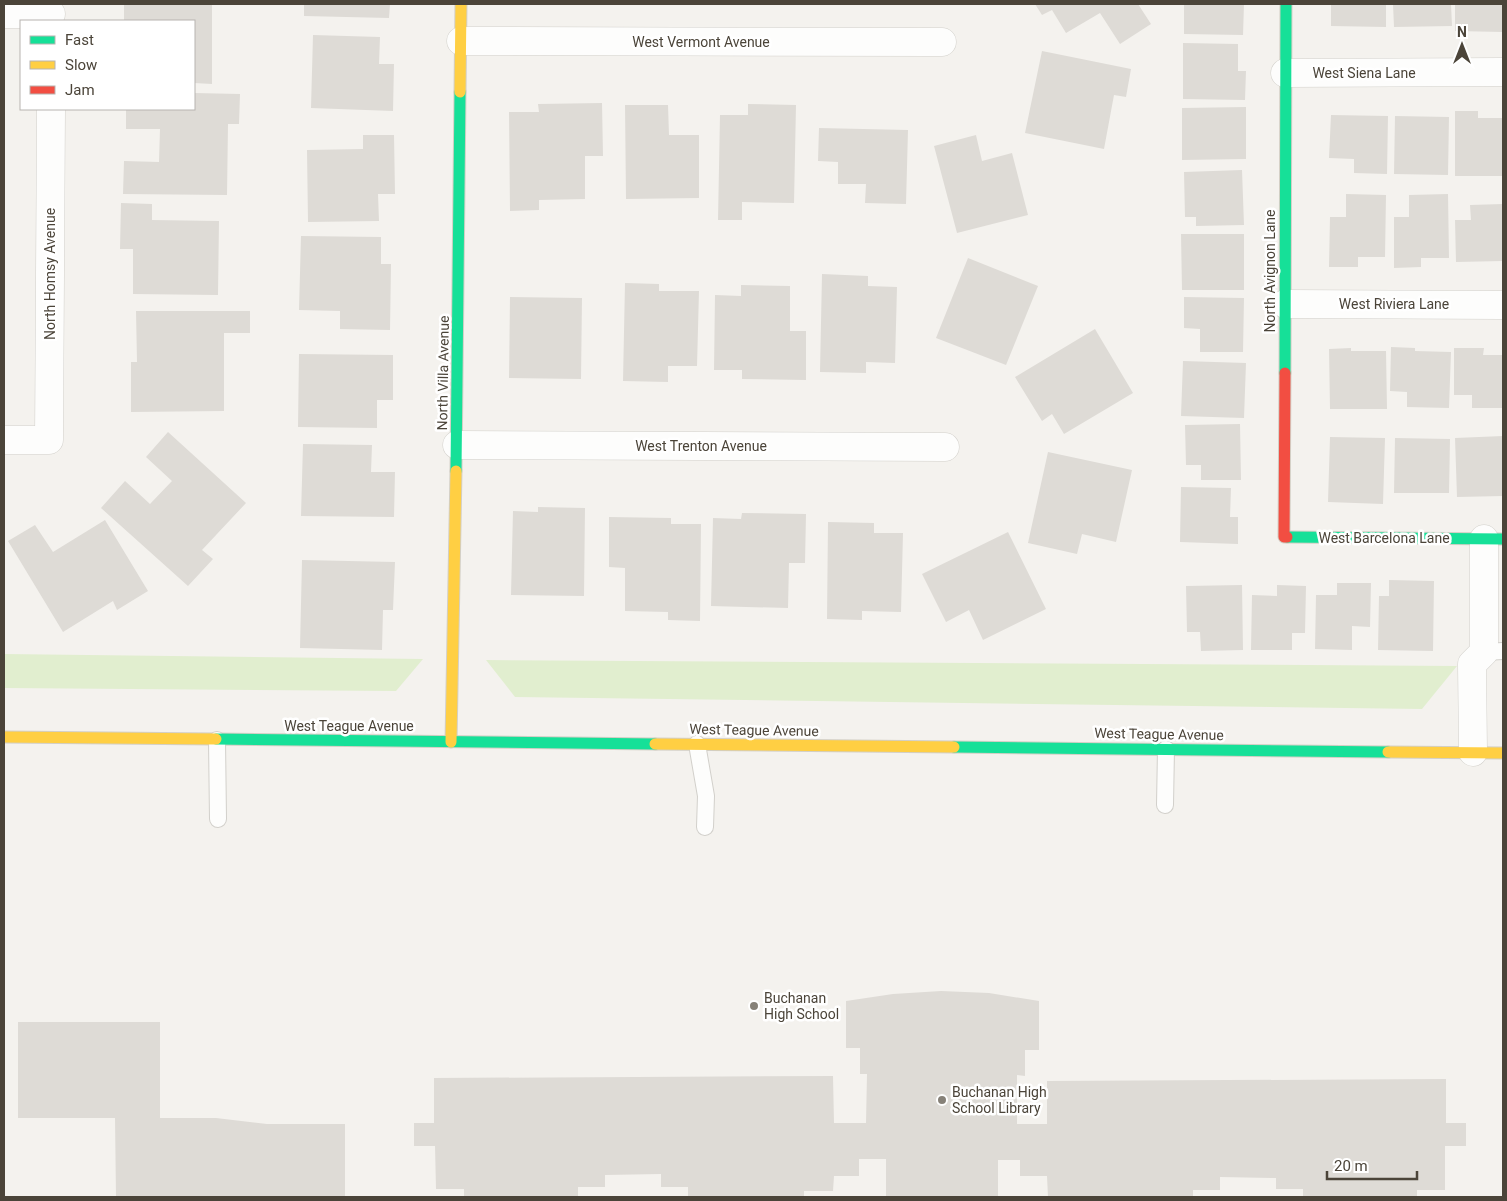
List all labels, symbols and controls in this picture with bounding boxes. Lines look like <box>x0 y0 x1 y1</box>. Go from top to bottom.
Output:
legend <box>20 20 195 110</box>
north arrow <box>1437 20 1487 70</box>
text: N <box>1457 24 1467 40</box>
text: Fast <box>65 31 94 49</box>
street label: West Vermont Avenue <box>632 34 770 50</box>
text: Slow <box>65 56 97 74</box>
street label: West Siena Lane <box>1312 65 1416 81</box>
text: Jam <box>65 81 95 99</box>
street label: North Homsy Avenue <box>42 208 58 340</box>
street label: North Avignon Lane <box>1262 210 1278 332</box>
street label: West Riviera Lane <box>1339 296 1449 312</box>
street label: North Villa Avenue <box>434 315 452 431</box>
street label: West Trenton Avenue <box>635 438 767 454</box>
street label: West Barcelona Lane <box>1318 530 1450 546</box>
street label: West Teague Avenue <box>284 718 414 734</box>
street label: West Teague Avenue <box>689 721 819 739</box>
street label: West Teague Avenue <box>1094 725 1224 743</box>
place label: Buchanan High School <box>764 990 839 1022</box>
marker: Buchanan High School <box>748 1000 760 1012</box>
place label: Buchanan High School Library <box>952 1084 1047 1116</box>
marker: Buchanan High School Library <box>936 1094 948 1106</box>
scale bar <box>1327 1148 1417 1180</box>
text: 20 m <box>1334 1157 1368 1175</box>

